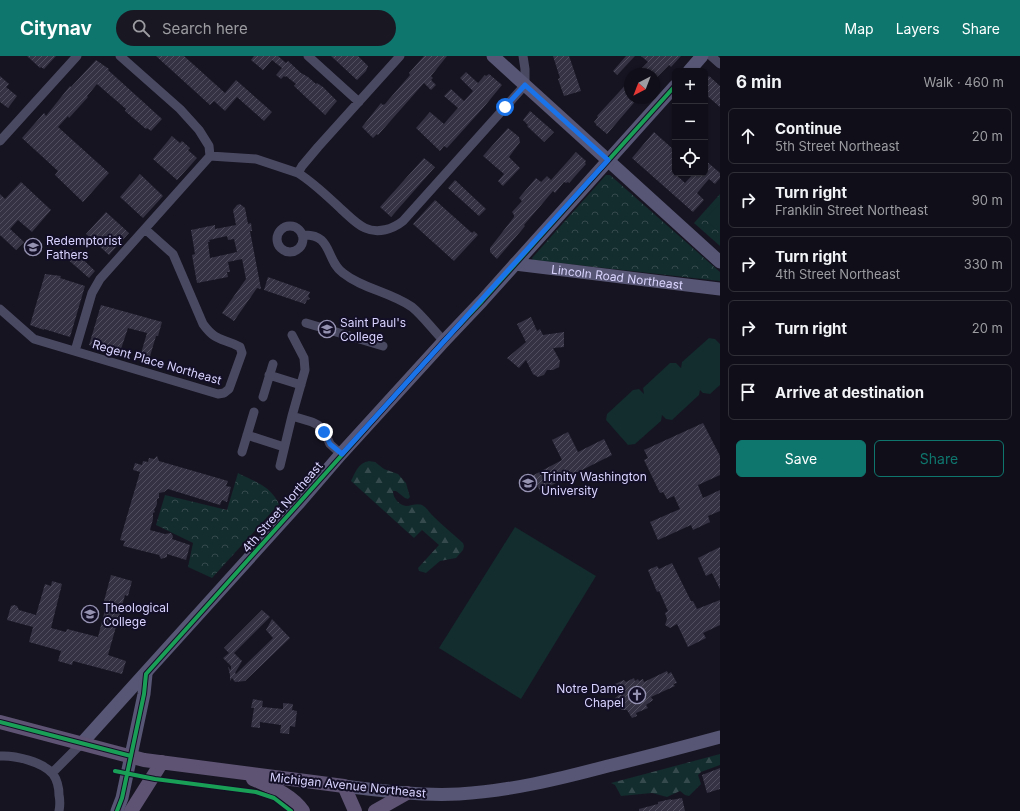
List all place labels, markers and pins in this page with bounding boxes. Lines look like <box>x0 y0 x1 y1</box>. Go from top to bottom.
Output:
place label: Redemptorist Fathers <box>46 233 122 262</box>
school or university icon: Redemptorist Fathers <box>23 237 43 257</box>
place label: Saint Paul's College <box>340 315 406 344</box>
school or university icon: Saint Paul's College <box>317 319 337 339</box>
place label: Trinity Washington University <box>541 469 647 498</box>
school or university icon: Trinity Washington University <box>518 473 538 493</box>
place label: Theological College <box>103 600 169 629</box>
school or university icon: Theological College <box>80 604 100 624</box>
place label: Notre Dame Chapel <box>556 681 624 710</box>
church icon: Notre Dame Chapel <box>627 685 647 705</box>

